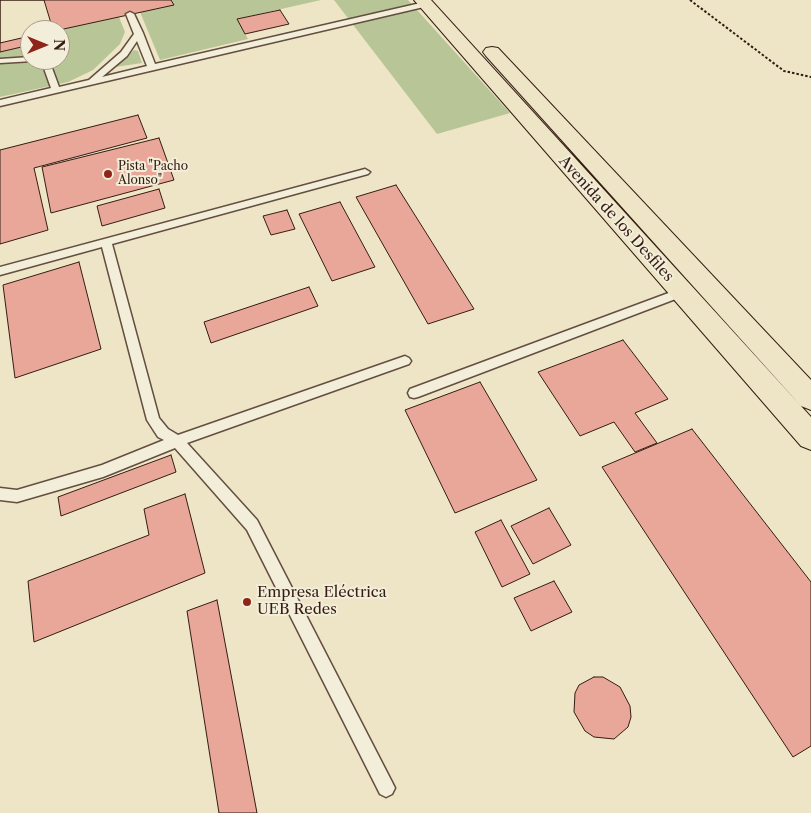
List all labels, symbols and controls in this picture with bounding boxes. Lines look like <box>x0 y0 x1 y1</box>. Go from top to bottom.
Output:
north arrow <box>20 20 70 70</box>
text: N <box>50 39 68 51</box>
street label: Avenida de los Desfiles <box>555 152 677 286</box>
place label: Pista "Pacho Alonso" <box>118 160 188 188</box>
marker: Pista "Pacho Alonso" <box>102 168 114 180</box>
place label: Empresa Eléctrica UEB Redes <box>257 584 387 619</box>
marker: Empresa Eléctrica UEB Redes <box>241 596 253 608</box>

